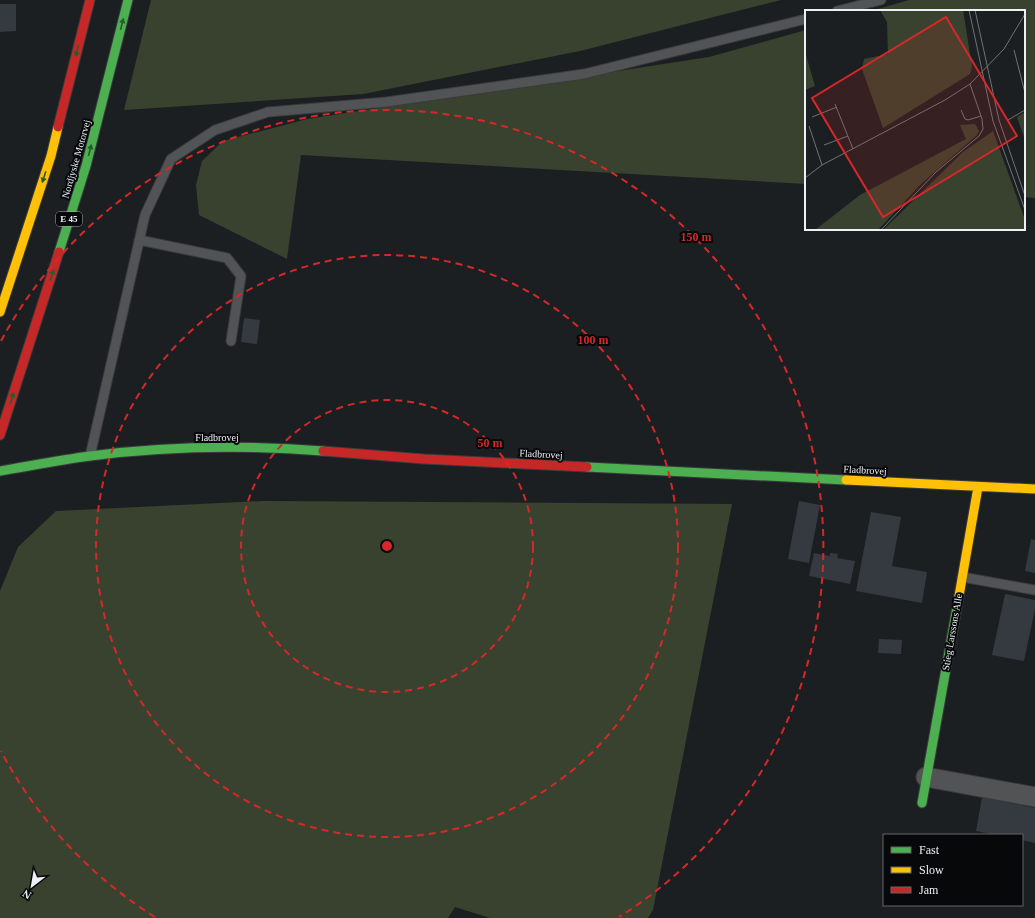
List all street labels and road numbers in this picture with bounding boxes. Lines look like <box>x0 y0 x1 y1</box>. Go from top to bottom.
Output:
street label: Nordjyske Motorvej <box>59 118 93 200</box>
road number: E 45 <box>56 212 82 226</box>
street label: Fladbrovej <box>195 432 239 443</box>
street label: Fladbrovej <box>519 447 563 461</box>
street label: Fladbrovej <box>843 463 887 477</box>
street label: Stieg Larssons Alle <box>940 592 964 671</box>

